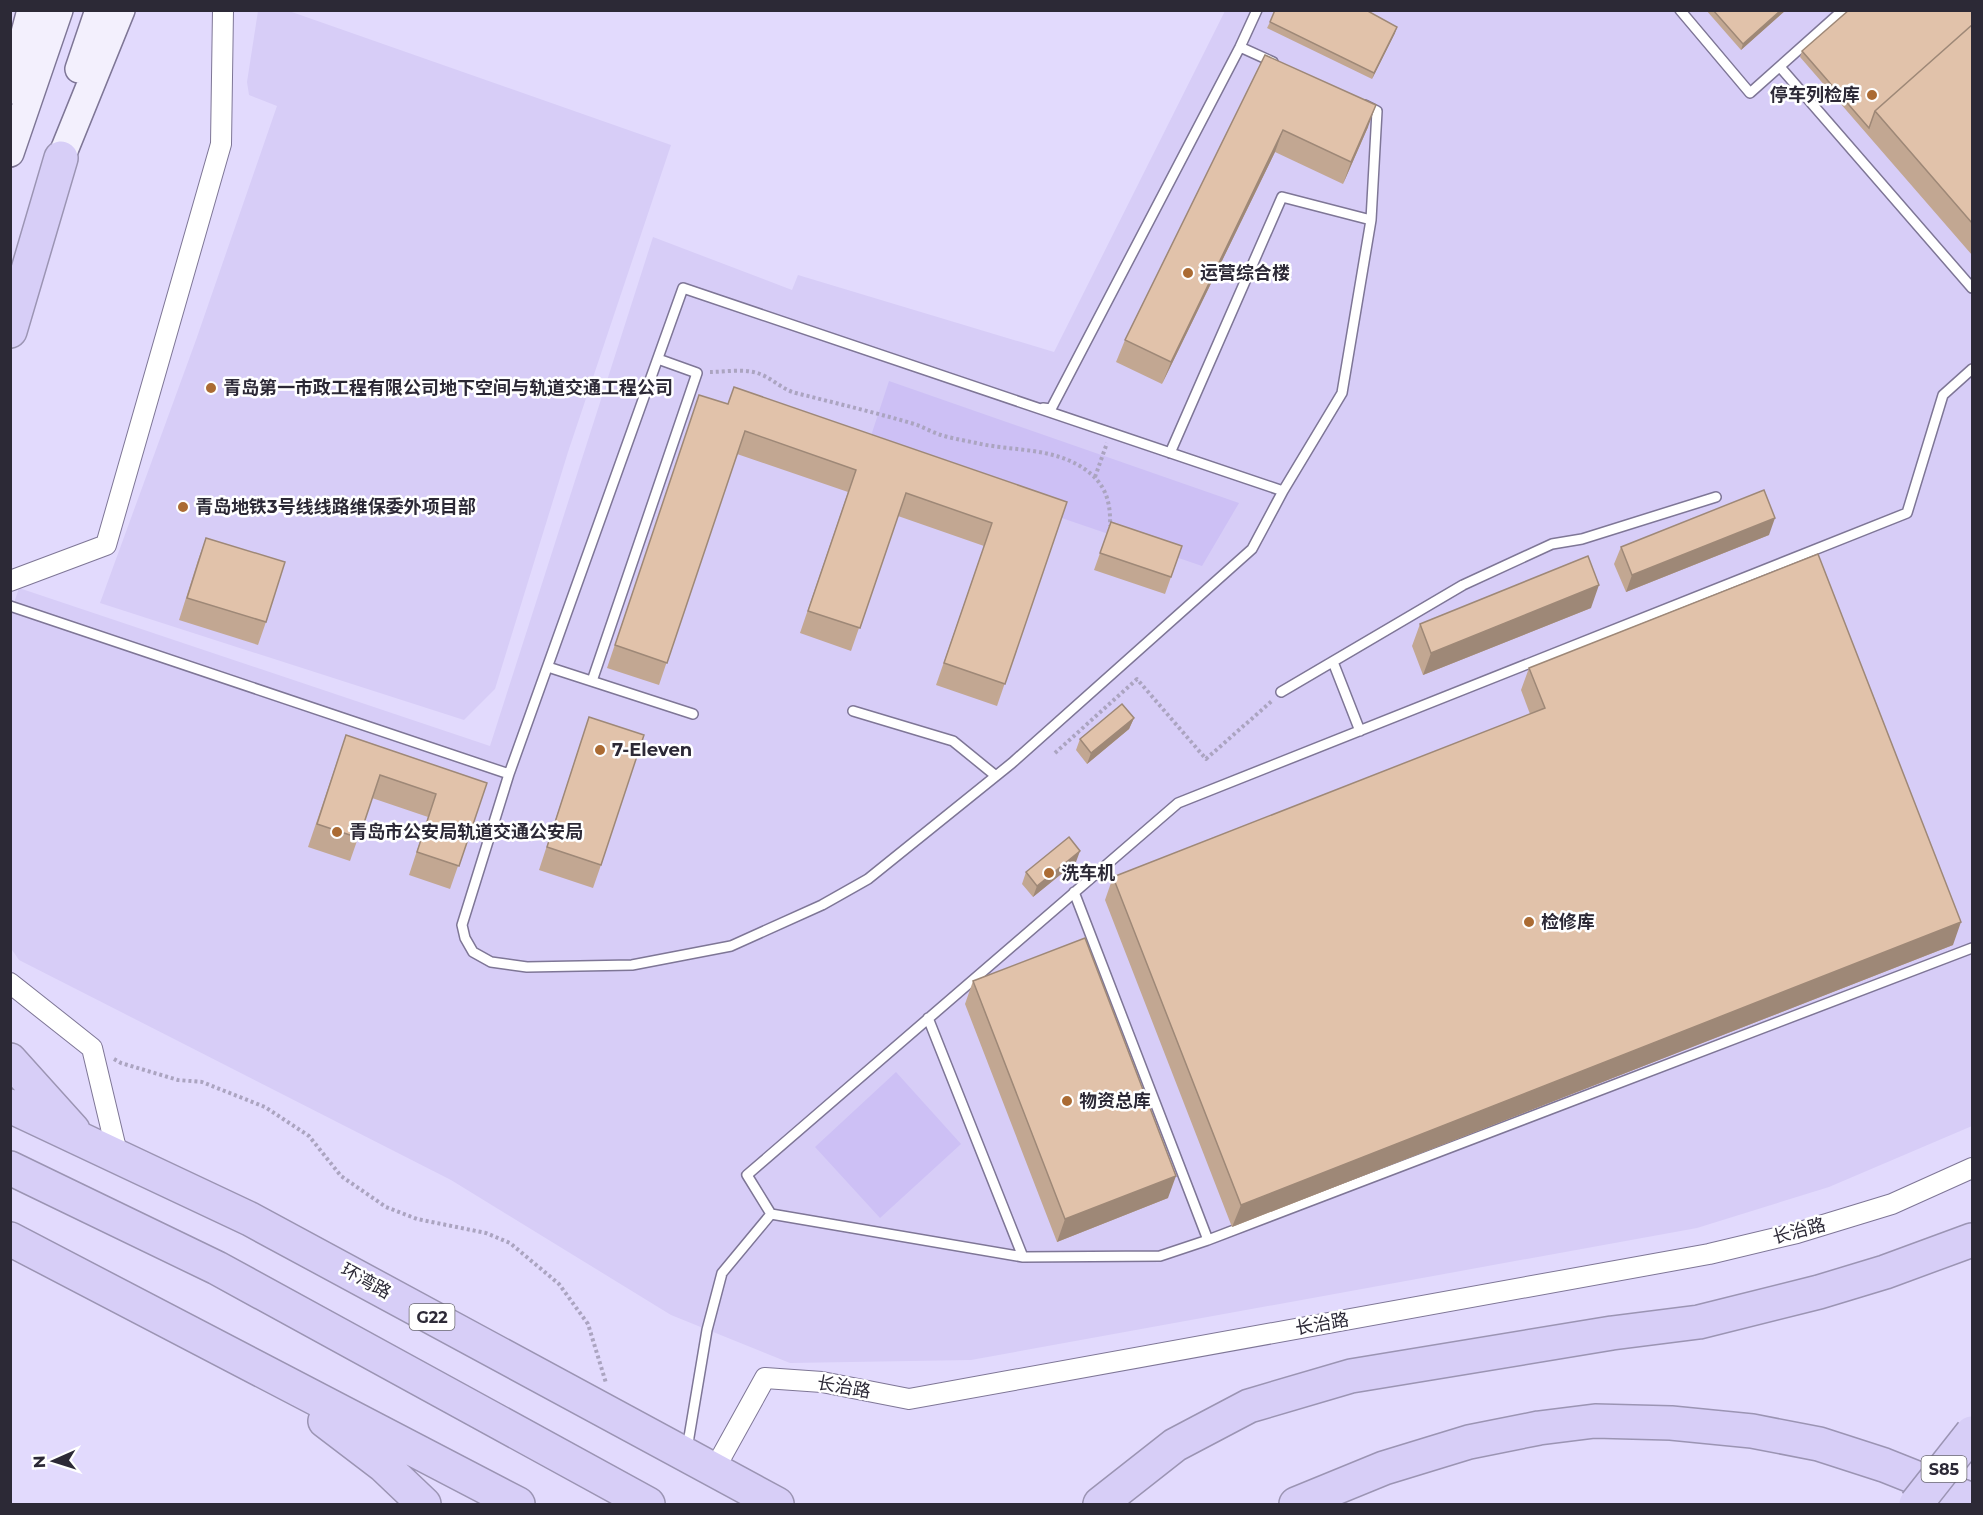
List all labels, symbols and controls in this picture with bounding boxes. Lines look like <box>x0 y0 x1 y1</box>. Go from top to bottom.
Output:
place label: 停车列检库 <box>1770 84 1860 106</box>
marker: 停车列检库 <box>1865 88 1879 102</box>
place label: 运营综合楼 <box>1200 262 1290 284</box>
marker: 运营综合楼 <box>1181 266 1195 280</box>
place label: 青岛第一市政工程有限公司地下空间与轨道交通工程公司 <box>223 377 673 399</box>
marker: 青岛第一市政工程有限公司地下空间与轨道交通工程公司 <box>204 381 218 395</box>
place label: 青岛地铁3号线线路维保委外项目部 <box>195 496 476 518</box>
marker: 青岛地铁3号线线路维保委外项目部 <box>176 500 190 514</box>
place label: 7-Eleven <box>612 739 692 761</box>
marker: 7-Eleven <box>593 743 607 757</box>
place label: 青岛市公安局轨道交通公安局 <box>349 821 583 843</box>
marker: 青岛市公安局轨道交通公安局 <box>330 825 344 839</box>
place label: 洗车机 <box>1061 862 1115 884</box>
marker: 洗车机 <box>1042 866 1056 880</box>
place label: 检修库 <box>1541 911 1595 933</box>
marker: 检修库 <box>1522 915 1536 929</box>
place label: 物资总库 <box>1079 1090 1151 1112</box>
marker: 物资总库 <box>1060 1094 1074 1108</box>
street label: 长治路 <box>1770 1213 1828 1249</box>
street label: 环湾路 <box>337 1258 395 1304</box>
road number: G22 <box>410 1304 454 1330</box>
street label: 长治路 <box>1294 1308 1350 1340</box>
street label: 长治路 <box>816 1371 872 1403</box>
north arrow <box>24 1431 84 1491</box>
text: N <box>30 1455 49 1469</box>
road number: S85 <box>1922 1456 1966 1482</box>

